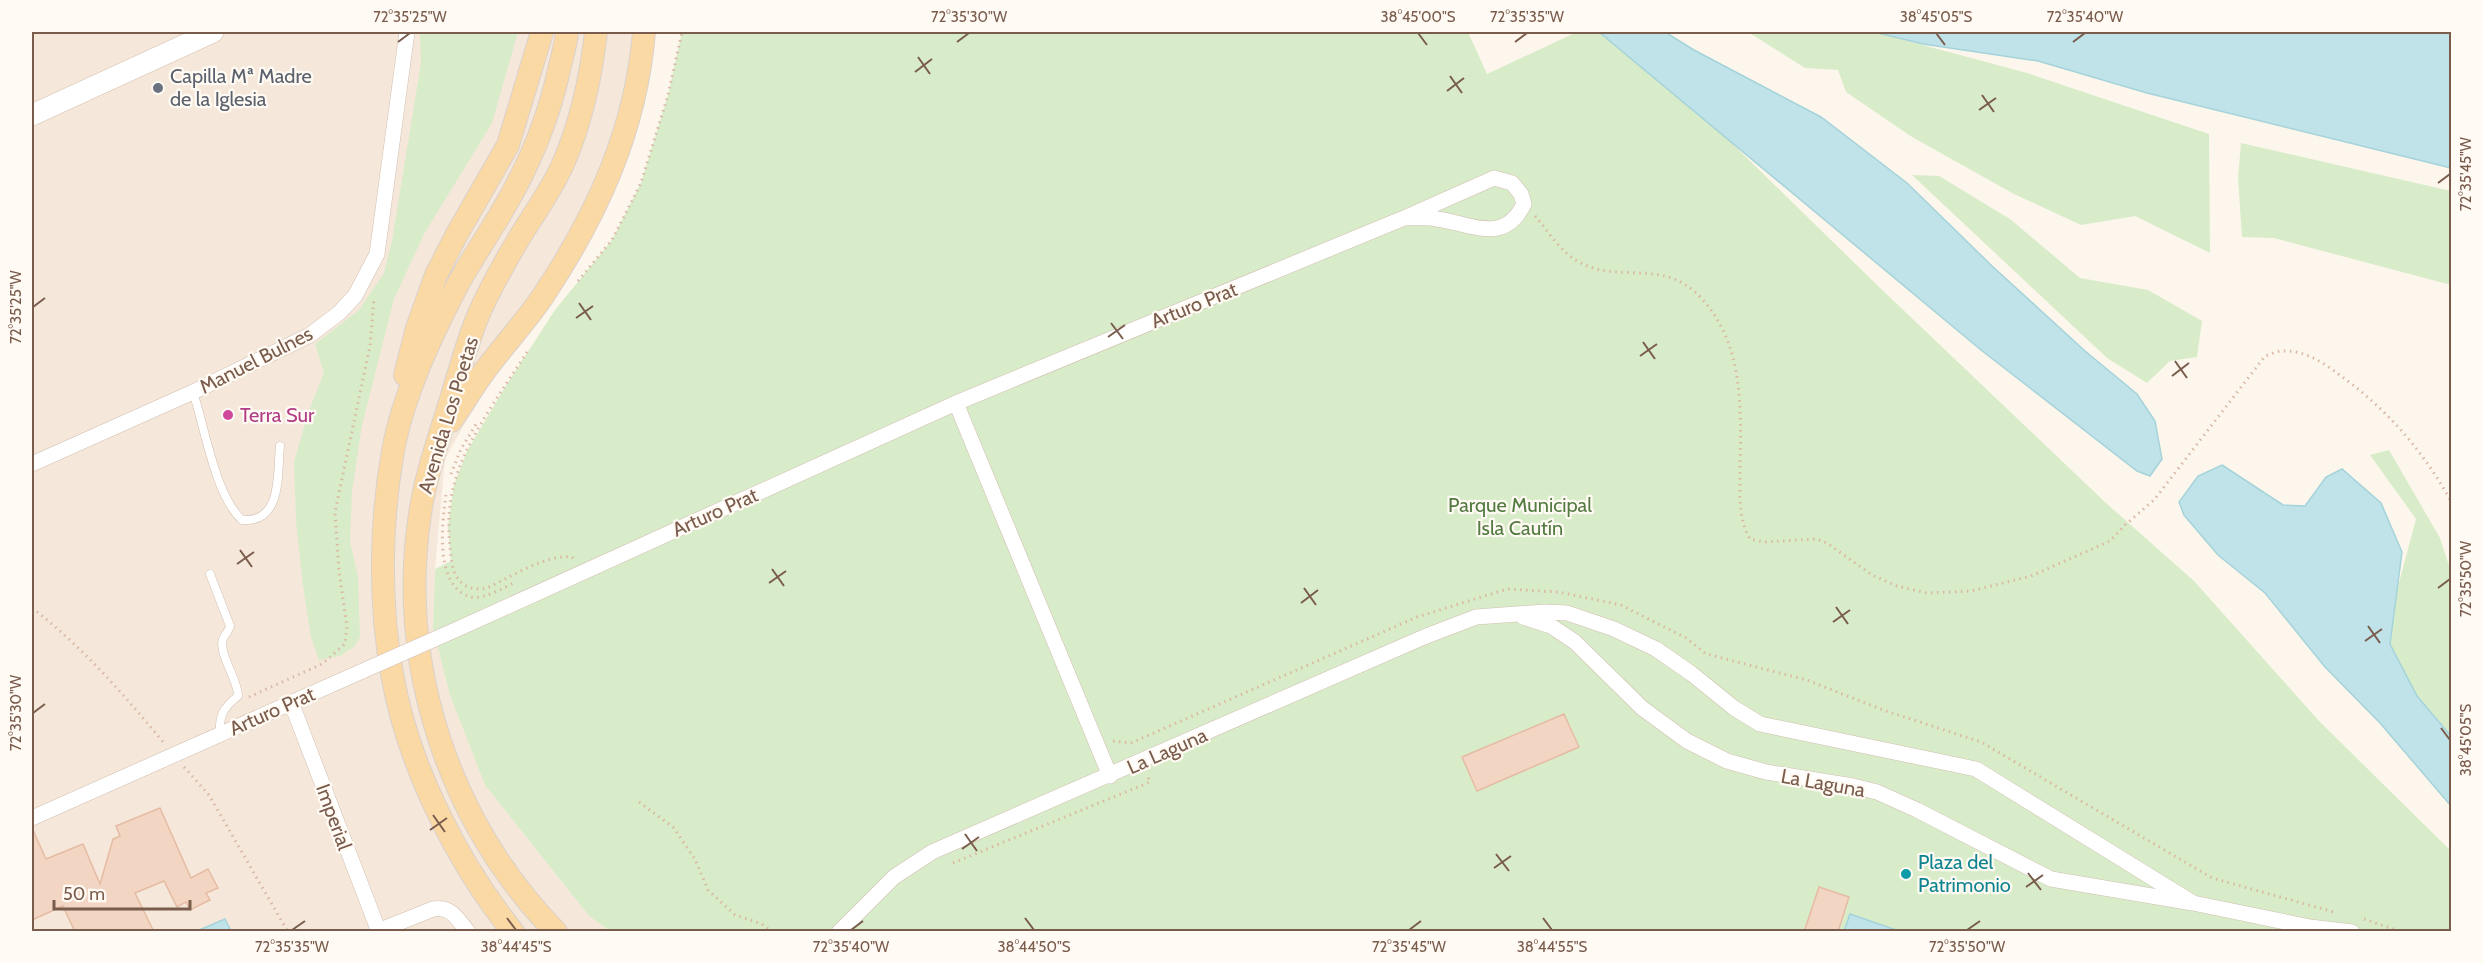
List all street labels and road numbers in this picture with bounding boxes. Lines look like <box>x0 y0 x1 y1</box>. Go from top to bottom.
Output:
street label: Arturo Prat <box>1147 277 1241 333</box>
street label: Manuel Bulnes <box>195 321 317 399</box>
street label: Avenida Los Poetas <box>413 334 483 496</box>
street label: Arturo Prat <box>669 482 762 541</box>
street label: Arturo Prat <box>226 681 319 740</box>
street label: La Laguna <box>1123 723 1211 779</box>
street label: La Laguna <box>1779 764 1867 802</box>
street label: Imperial <box>311 781 357 854</box>

